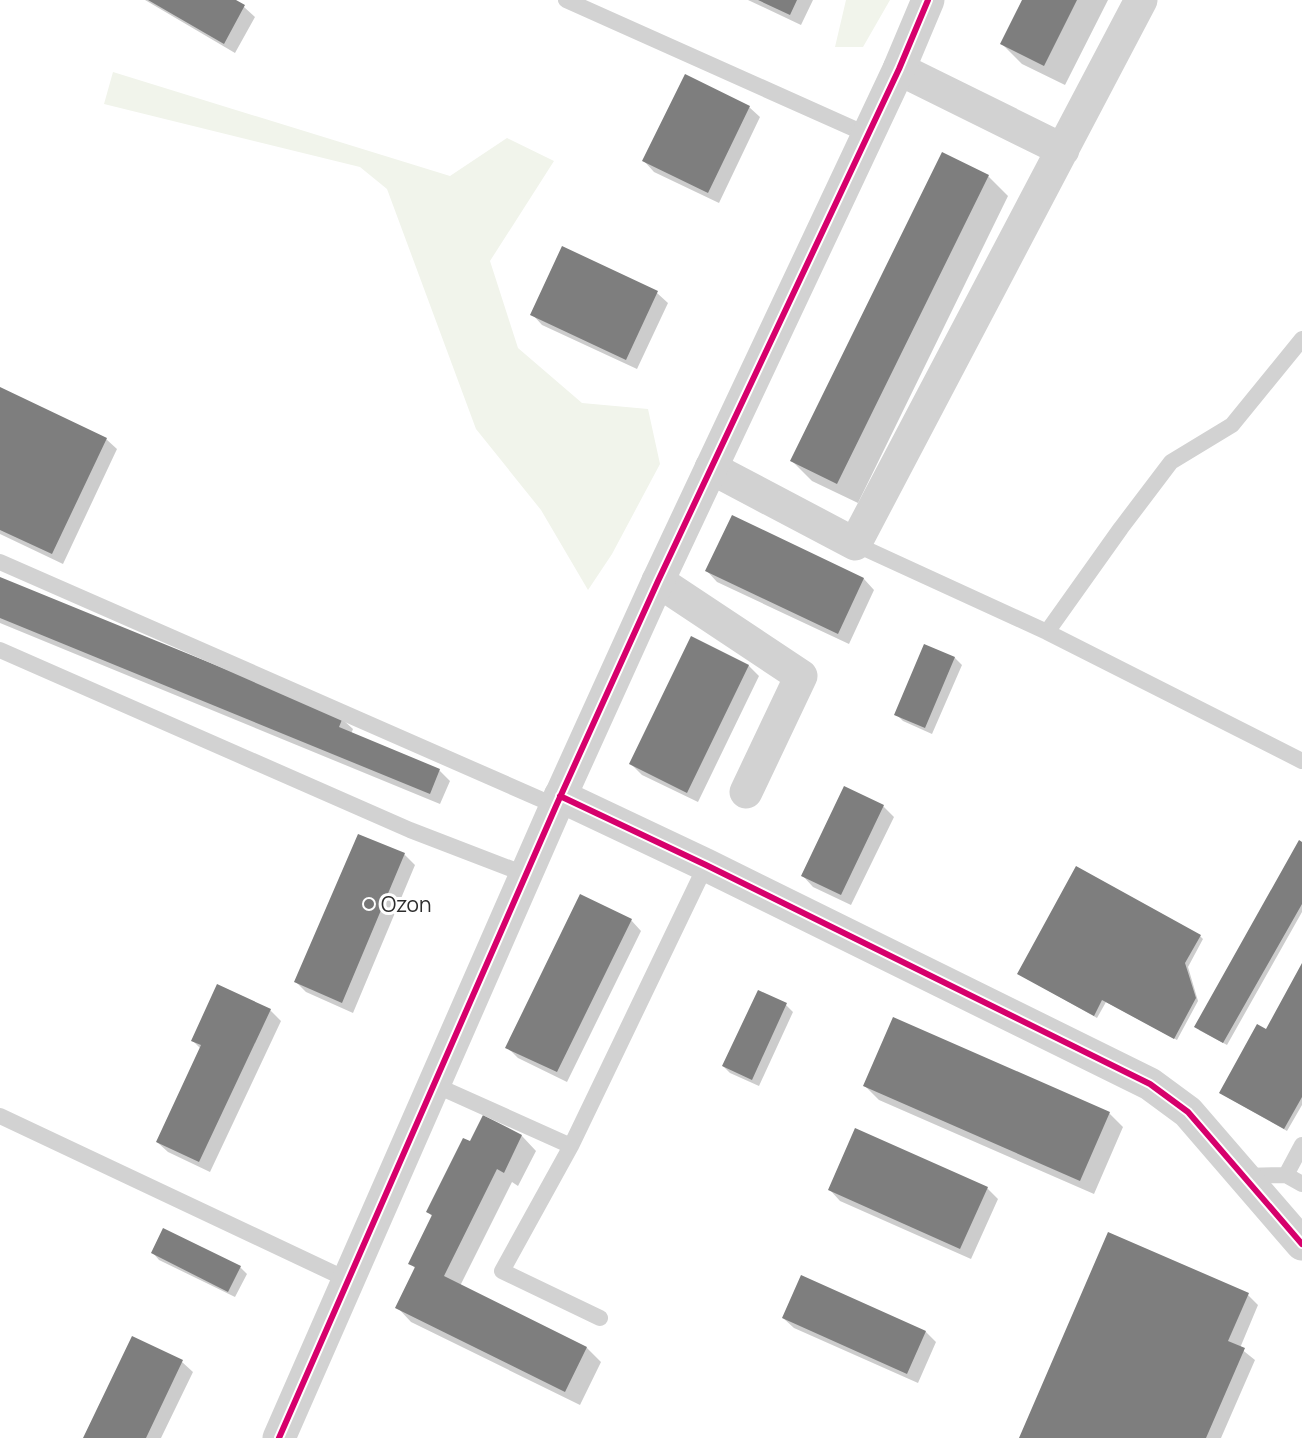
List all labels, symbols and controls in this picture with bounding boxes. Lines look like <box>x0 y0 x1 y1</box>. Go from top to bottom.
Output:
place label: Ozon <box>381 890 431 918</box>
marker: Ozon <box>362 897 376 911</box>

